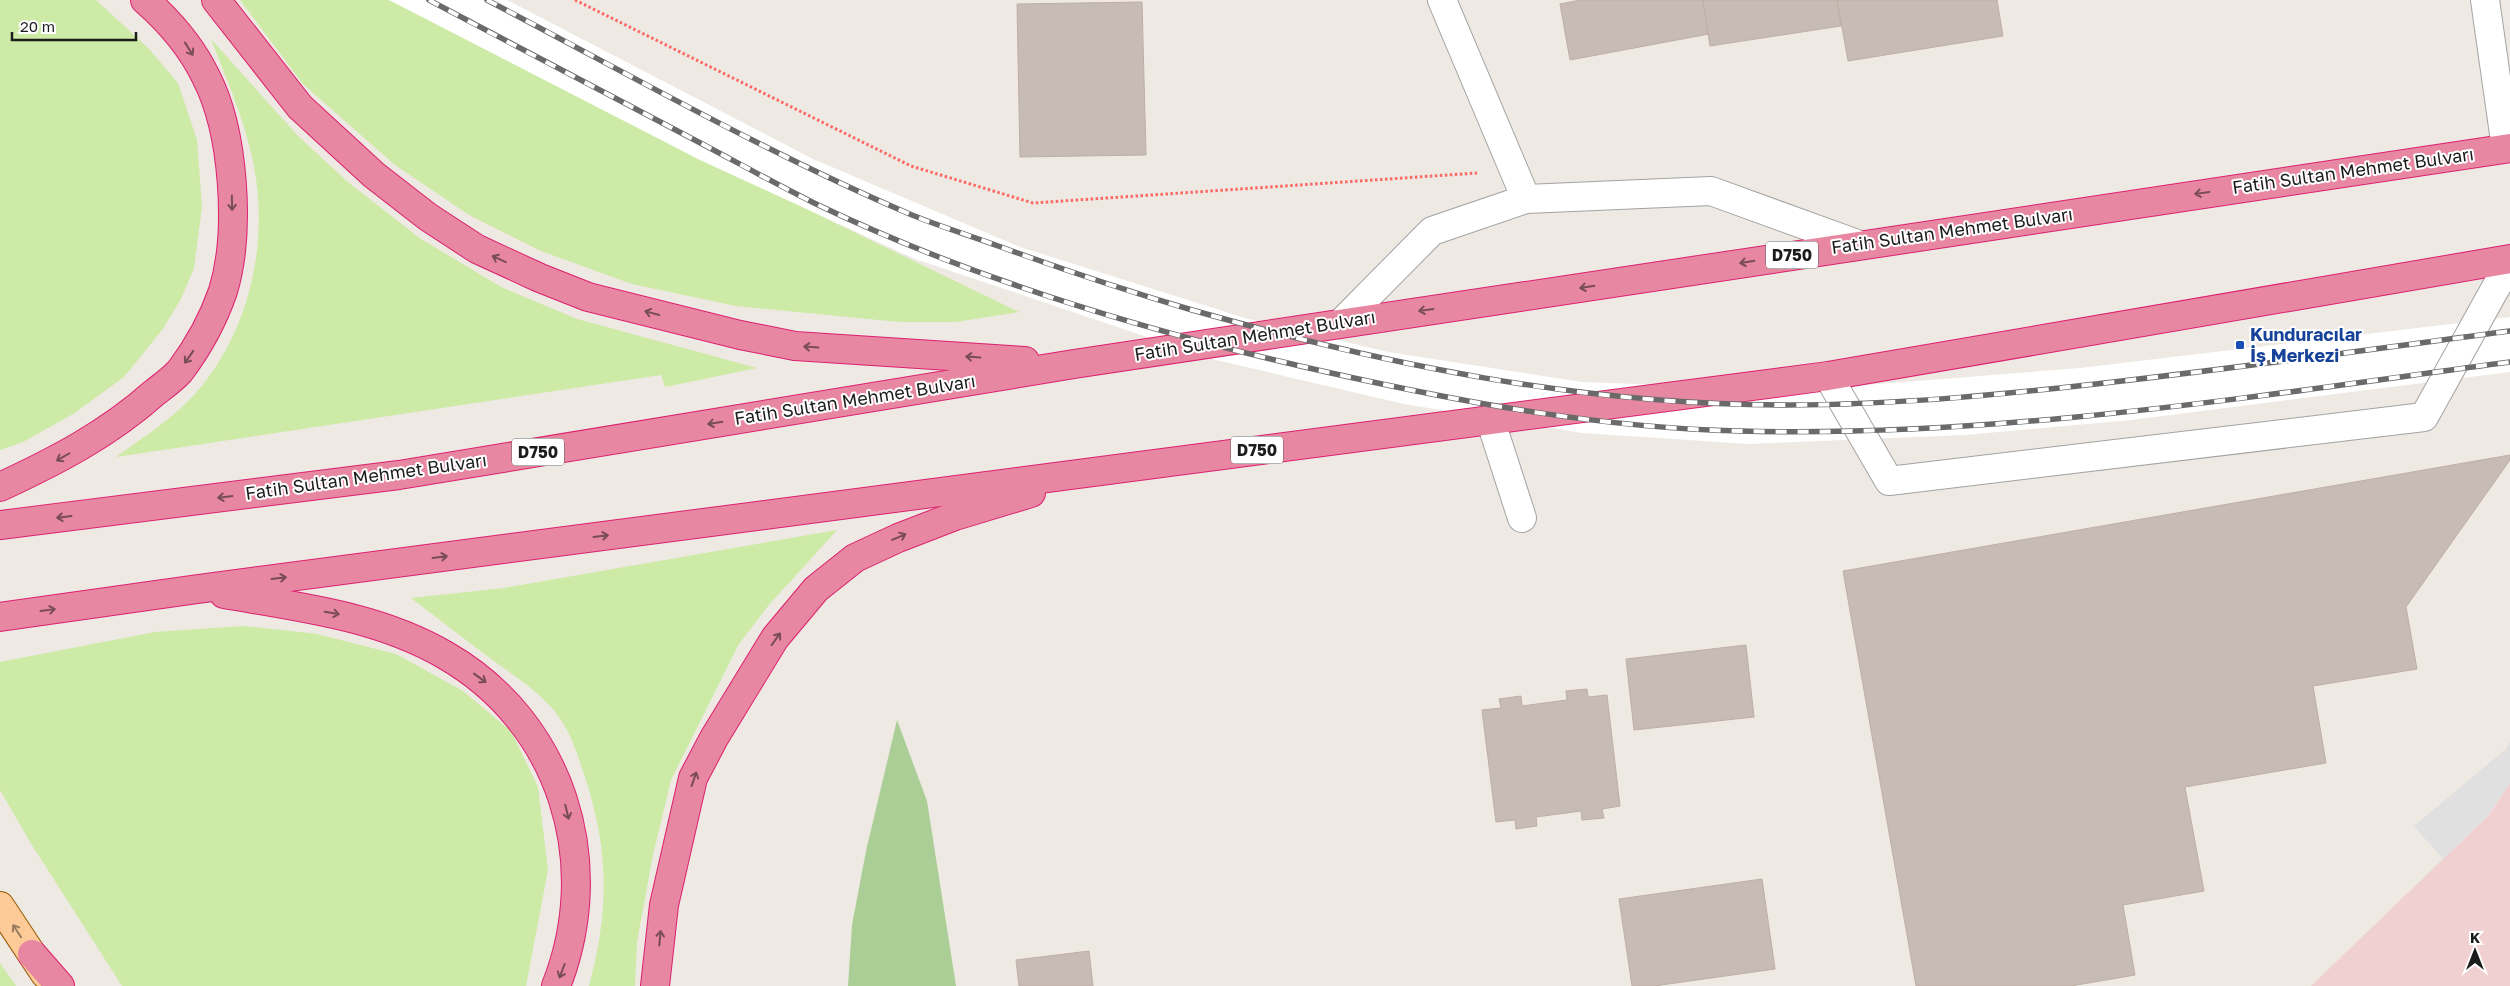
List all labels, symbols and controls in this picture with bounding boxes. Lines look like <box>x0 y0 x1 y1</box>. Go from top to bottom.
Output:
scale bar <box>12 10 136 42</box>
text: 20 m <box>20 17 55 35</box>
one-way arrow <box>184 42 194 56</box>
street label: Fatih Sultan Mehmet Bulvarı <box>2231 142 2475 198</box>
one-way arrow <box>2194 189 2210 199</box>
one-way arrow <box>227 195 236 211</box>
street label: Fatih Sultan Mehmet Bulvarı <box>1830 202 2074 258</box>
road number: D750 <box>1766 242 1818 268</box>
one-way arrow <box>492 254 507 263</box>
one-way arrow <box>1740 257 1756 267</box>
one-way arrow <box>1579 282 1595 292</box>
street label: Fatih Sultan Mehmet Bulvarı <box>1133 305 1377 365</box>
one-way arrow <box>1418 305 1434 315</box>
one-way arrow <box>644 308 660 317</box>
place label: Kunduracılar İş Merkezi <box>2250 323 2362 366</box>
marker: Kunduracılar İş Merkezi <box>2234 339 2246 351</box>
one-way arrow <box>803 342 819 352</box>
one-way arrow <box>184 349 194 363</box>
one-way arrow <box>965 353 981 362</box>
street label: Fatih Sultan Mehmet Bulvarı <box>733 369 977 429</box>
one-way arrow <box>707 418 723 428</box>
road number: D750 <box>1231 436 1283 464</box>
road number: D750 <box>512 438 564 466</box>
street label: Fatih Sultan Mehmet Bulvarı <box>244 448 488 504</box>
one-way arrow <box>56 452 71 462</box>
one-way arrow <box>218 492 234 502</box>
one-way arrow <box>57 512 73 522</box>
one-way arrow <box>592 531 608 541</box>
one-way arrow <box>891 532 906 542</box>
one-way arrow <box>431 552 447 562</box>
one-way arrow <box>270 573 286 583</box>
one-way arrow <box>40 605 56 615</box>
one-way arrow <box>324 608 340 618</box>
one-way arrow <box>770 633 781 646</box>
one-way arrow <box>473 673 487 683</box>
one-way arrow <box>690 772 699 787</box>
one-way arrow <box>563 803 572 819</box>
one-way arrow <box>11 925 21 939</box>
north arrow <box>2450 926 2500 976</box>
text: K <box>2470 929 2480 946</box>
one-way arrow <box>655 930 665 946</box>
one-way arrow <box>557 963 566 979</box>

